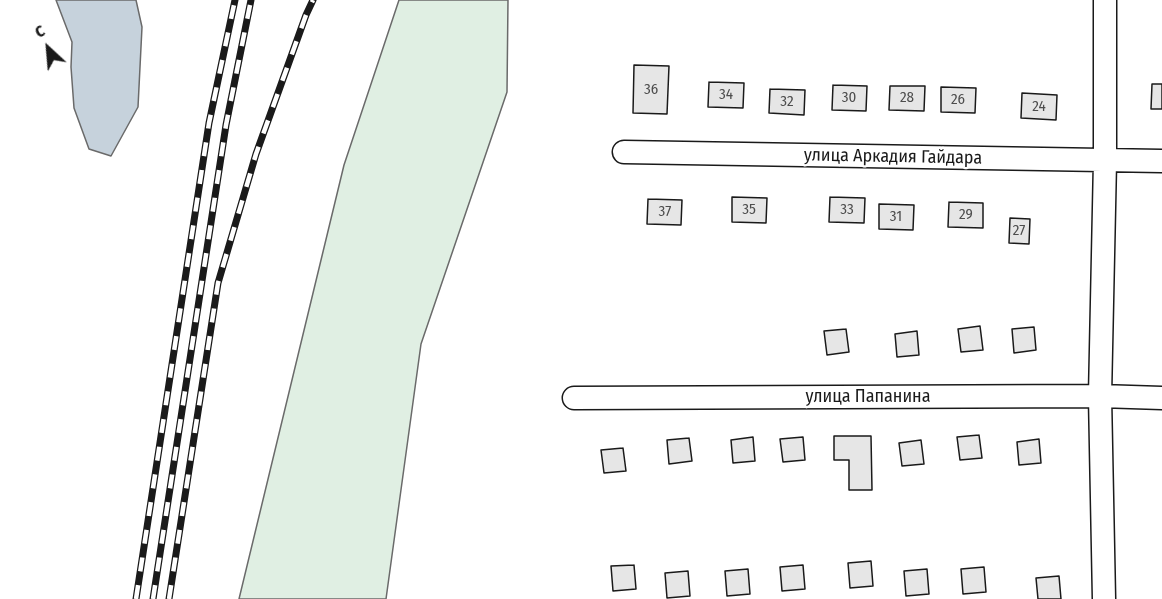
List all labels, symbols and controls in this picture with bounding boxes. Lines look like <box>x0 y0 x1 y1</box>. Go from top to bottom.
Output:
north arrow <box>18 18 78 78</box>
text: С <box>32 21 48 42</box>
house number: 36 <box>644 81 658 99</box>
house number: 34 <box>719 86 733 104</box>
house number: 30 <box>842 89 856 107</box>
house number: 28 <box>900 89 914 107</box>
house number: 26 <box>951 91 965 109</box>
house number: 32 <box>780 93 794 111</box>
house number: 24 <box>1032 98 1046 116</box>
street label: улица Аркадия Гайдара <box>804 145 982 169</box>
house number: 35 <box>742 201 756 219</box>
house number: 33 <box>840 201 854 219</box>
house number: 37 <box>659 203 671 221</box>
house number: 29 <box>959 206 973 224</box>
house number: 31 <box>890 208 902 226</box>
house number: 27 <box>1013 222 1025 240</box>
street label: улица Папанина <box>805 386 931 408</box>

